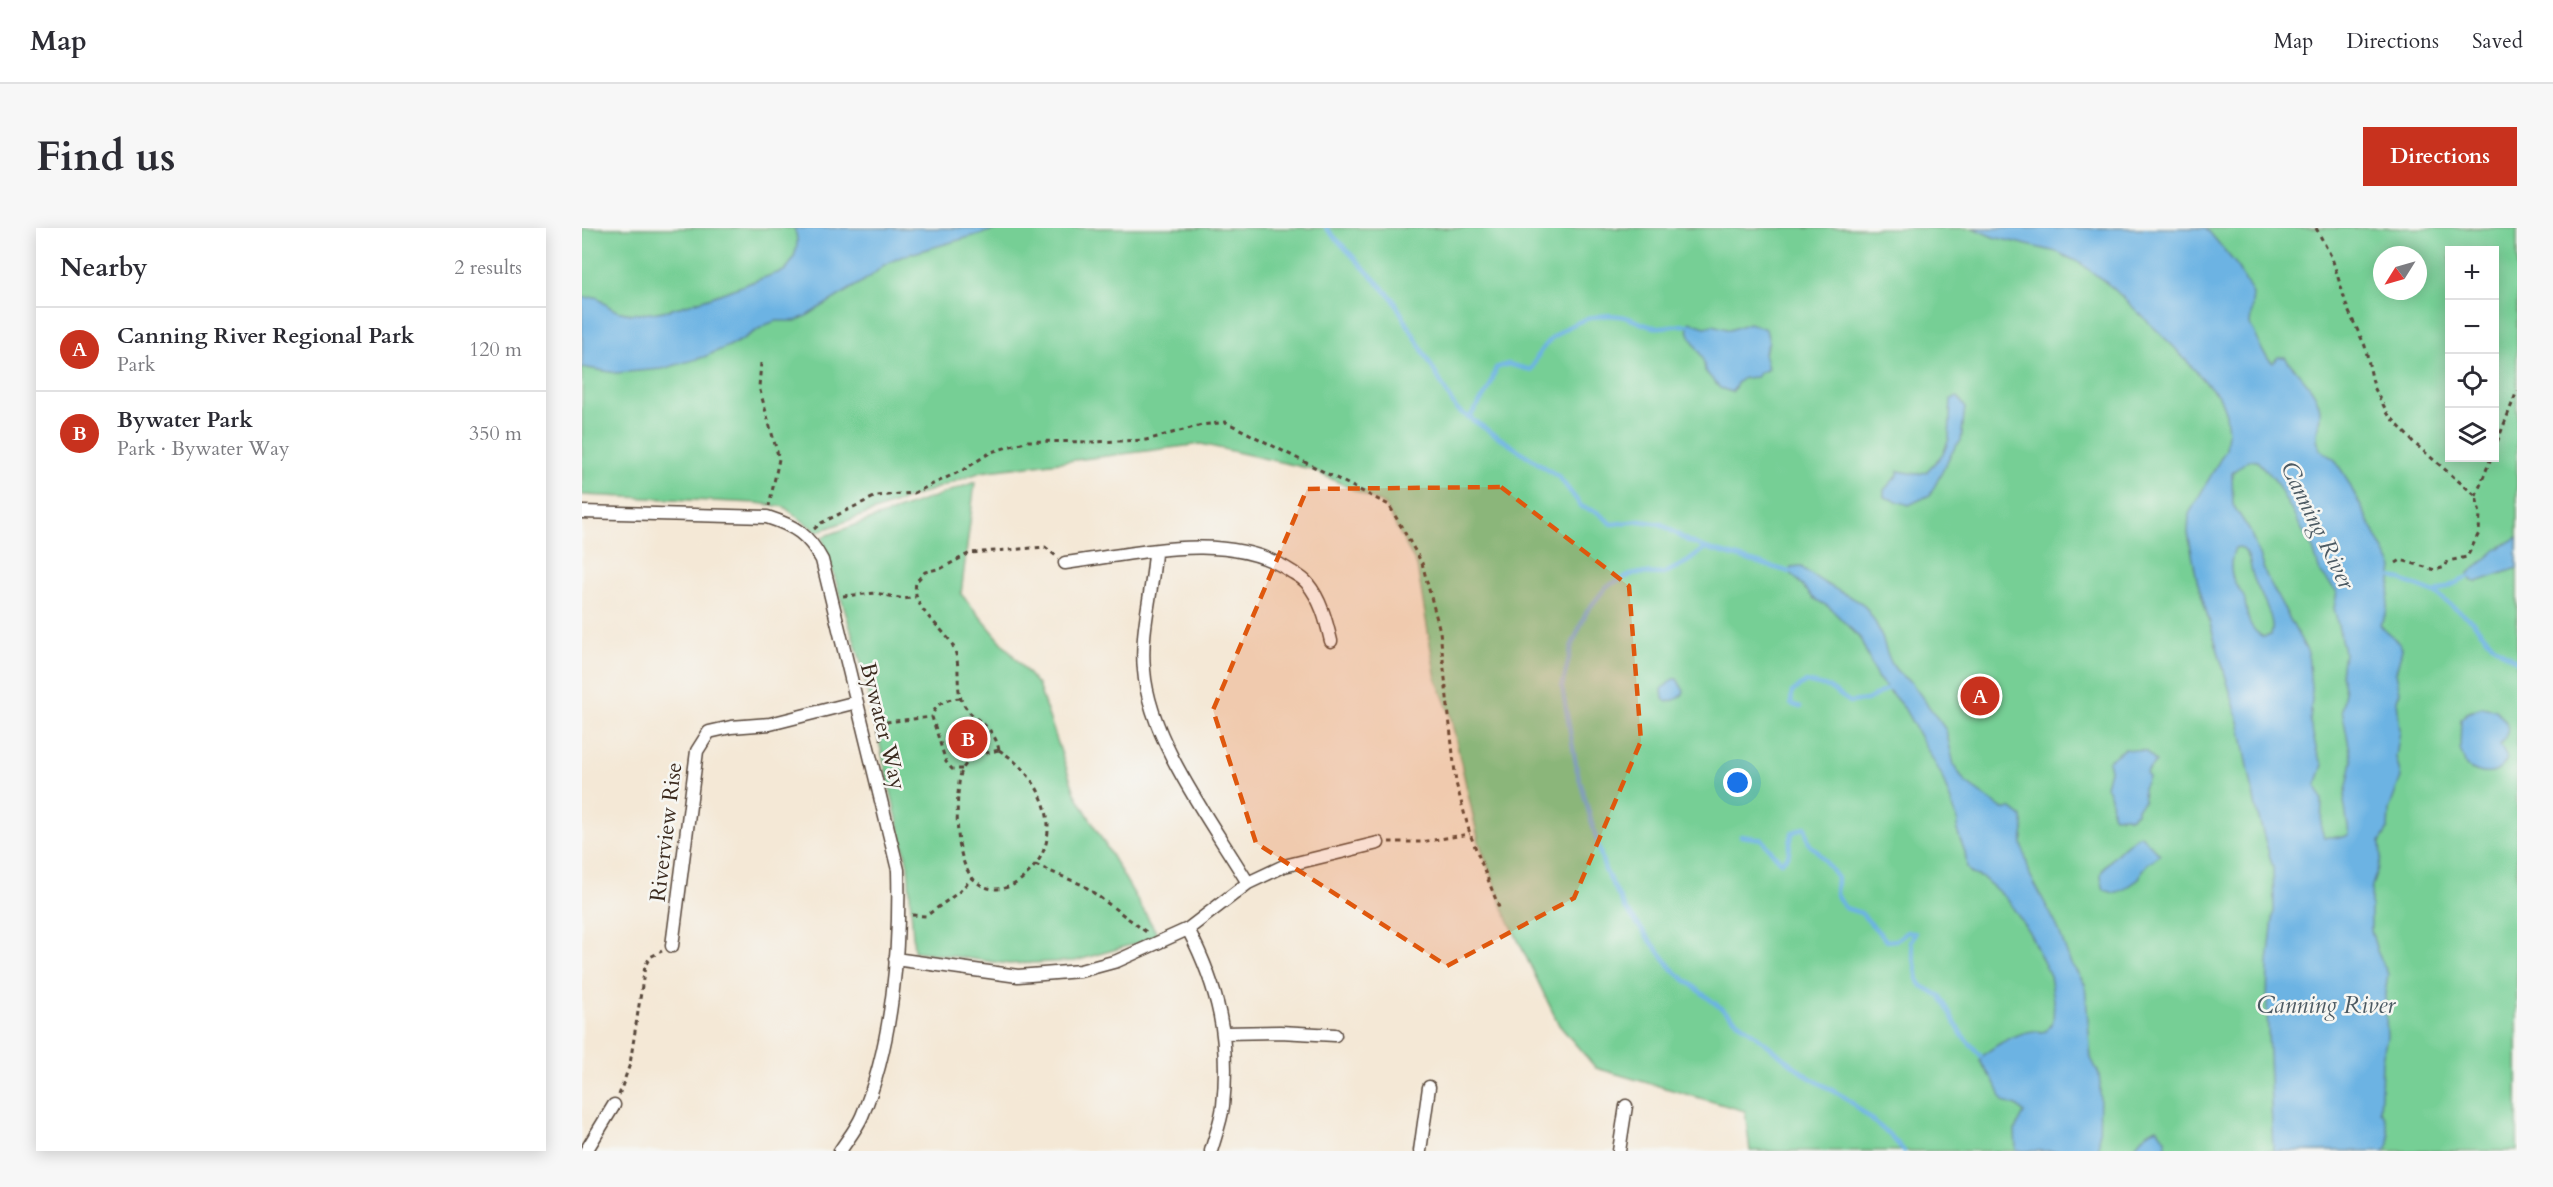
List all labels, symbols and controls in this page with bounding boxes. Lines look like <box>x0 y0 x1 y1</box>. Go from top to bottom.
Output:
text: Map <box>30 22 87 60</box>
text: Map <box>2273 27 2313 56</box>
text: Directions <box>2346 27 2439 56</box>
text: Saved <box>2472 27 2523 56</box>
button: Directions <box>2363 127 2517 186</box>
text: Find us <box>36 128 176 185</box>
north arrow <box>2373 246 2427 300</box>
map controls <box>2445 246 2499 462</box>
button: + <box>2445 246 2499 300</box>
text: Nearby <box>60 250 148 285</box>
text: 2 results <box>454 254 522 281</box>
button: − <box>2445 300 2499 354</box>
text: Canning River Regional Park <box>117 321 415 351</box>
text: A <box>72 336 87 363</box>
text: 120 m <box>469 336 522 363</box>
text: Park <box>117 351 155 378</box>
button: locate <box>2445 354 2499 408</box>
text: Bywater Park <box>117 405 253 435</box>
button: layers <box>2445 408 2499 462</box>
text: B <box>72 420 87 447</box>
text: 350 m <box>469 420 522 447</box>
text: Park · Bywater Way <box>117 435 290 462</box>
water label: Canning River <box>2272 456 2363 596</box>
street label: Bywater Way <box>853 660 913 793</box>
pin: A <box>1960 674 2000 718</box>
pin: B <box>948 716 988 762</box>
street label: Riverview Rise <box>643 761 689 904</box>
your location <box>1723 768 1752 797</box>
water label: Canning River <box>2257 989 2397 1022</box>

